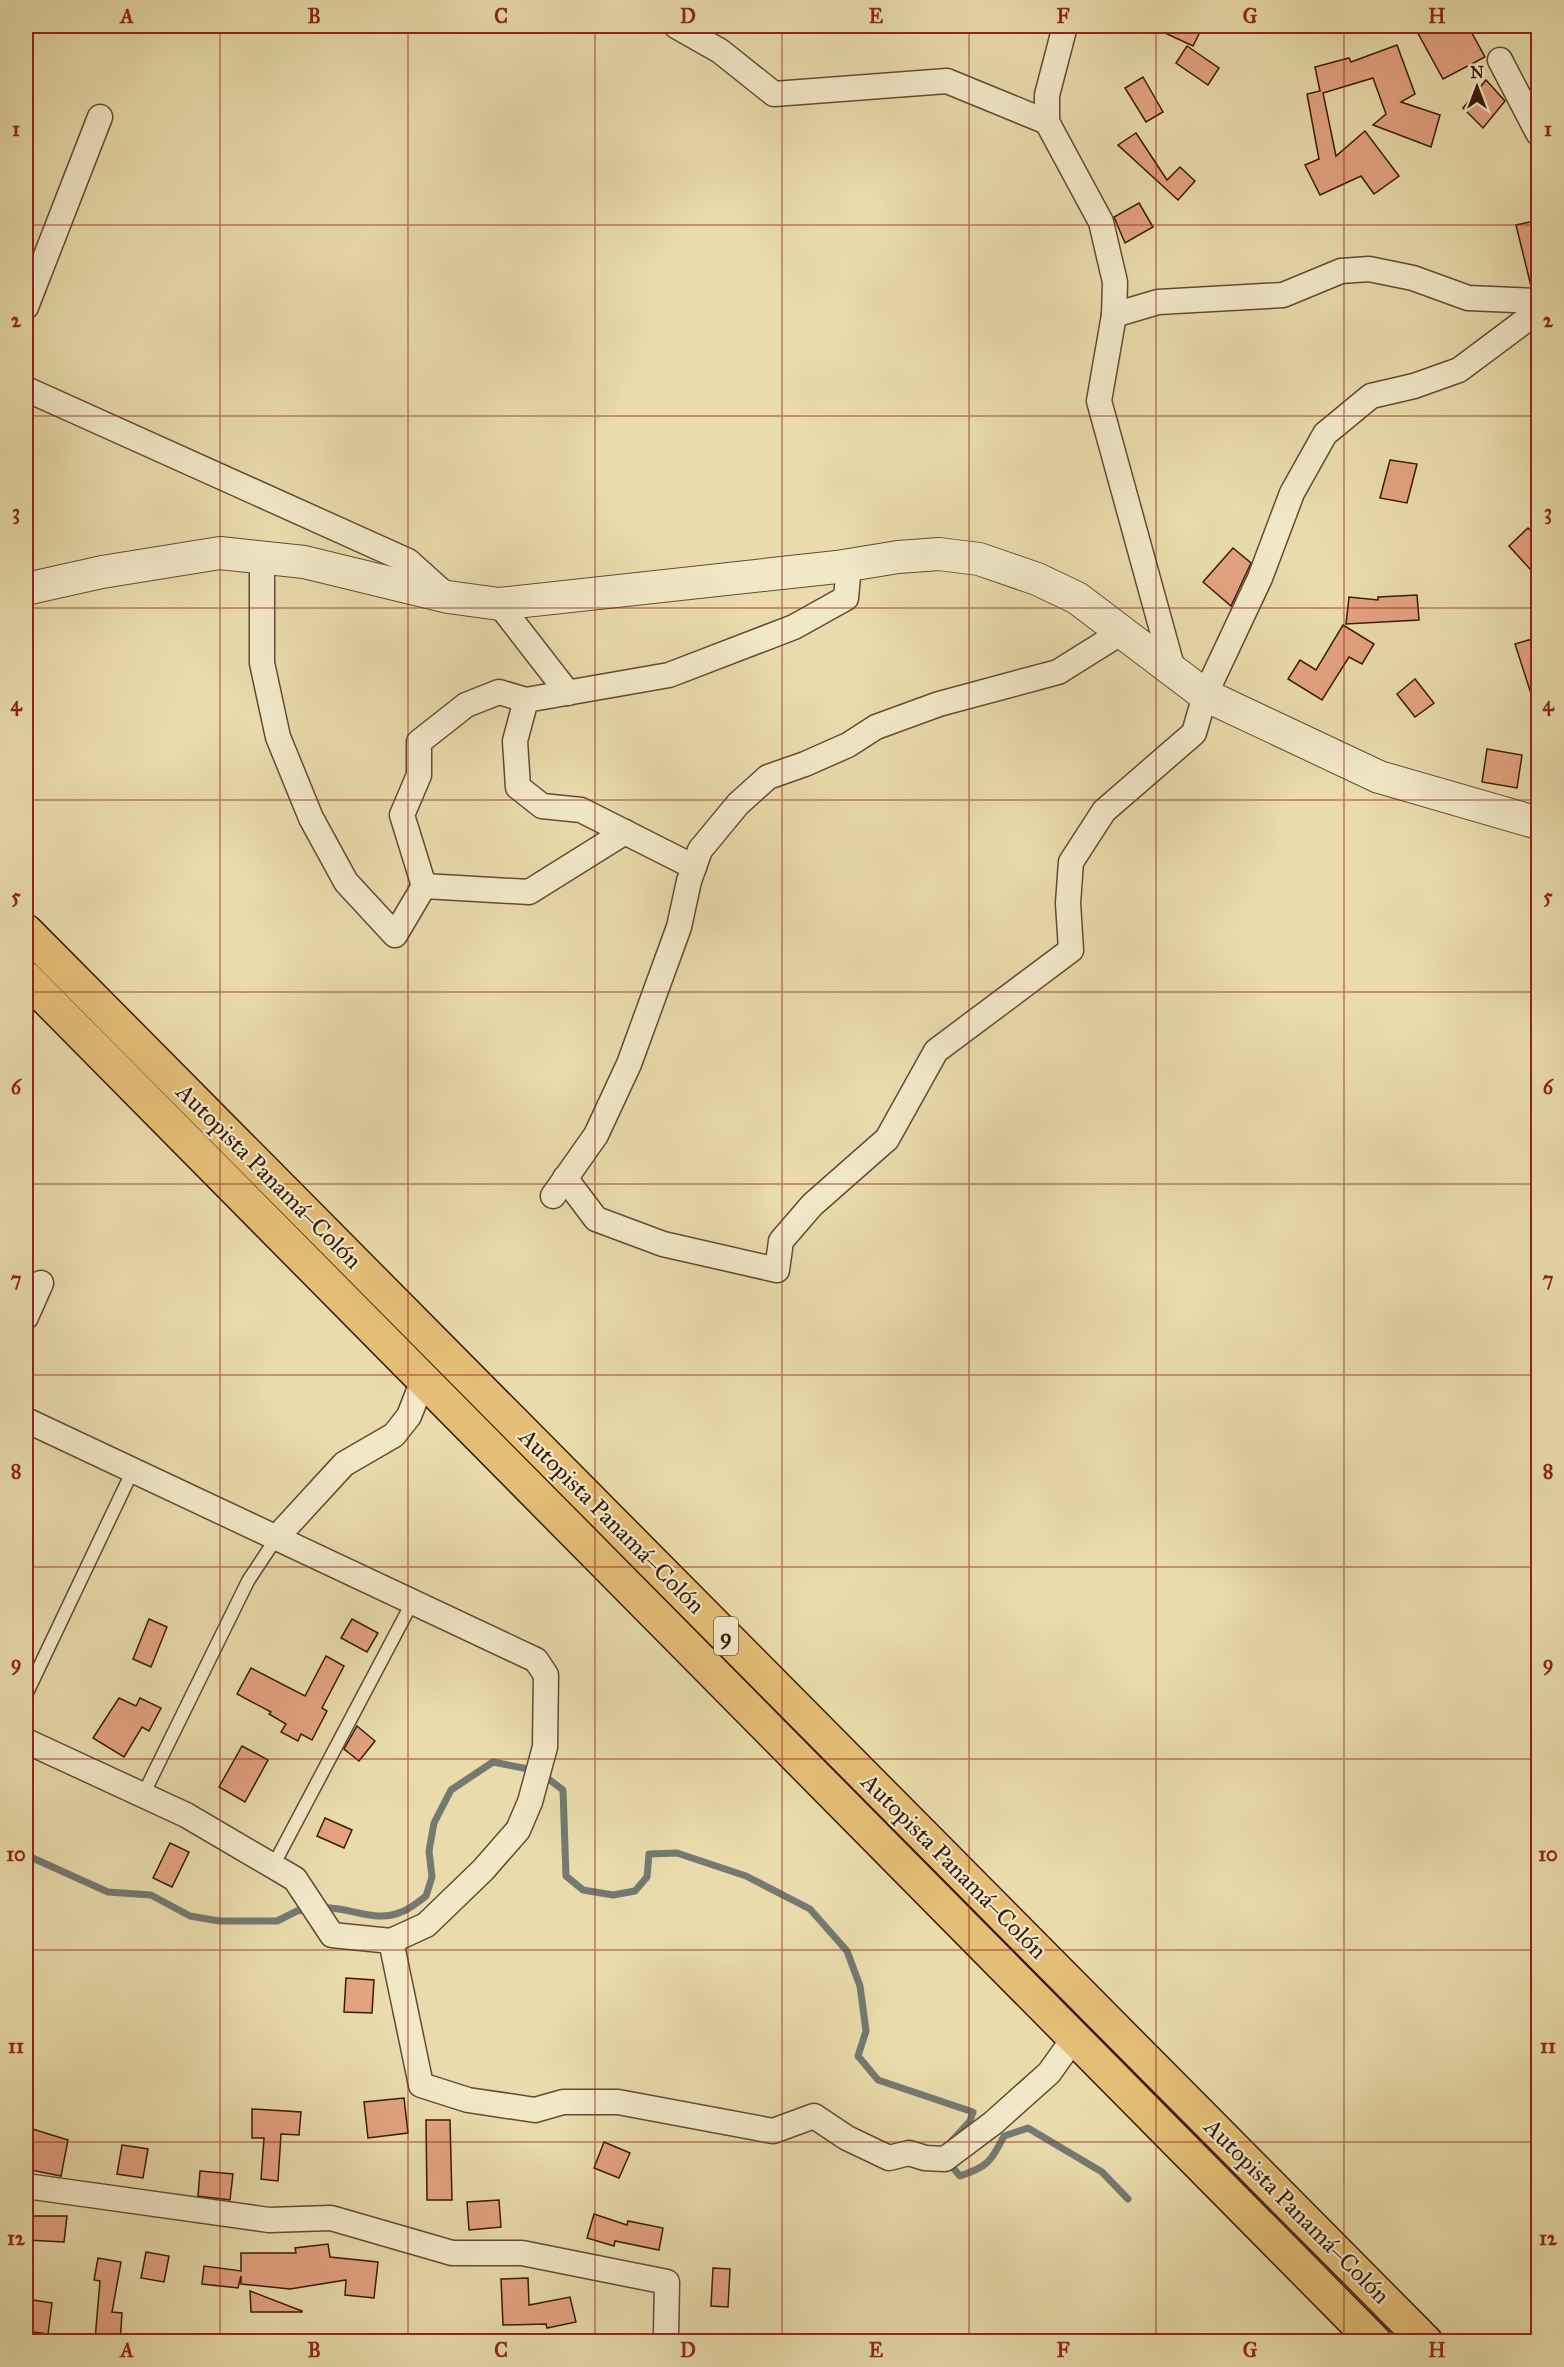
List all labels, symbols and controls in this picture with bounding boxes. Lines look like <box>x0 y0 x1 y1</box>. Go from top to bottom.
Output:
text: A <box>118 4 134 28</box>
text: B <box>307 4 321 28</box>
text: C <box>494 4 508 28</box>
text: D <box>680 4 696 28</box>
text: E <box>869 4 884 28</box>
text: F <box>1056 4 1070 28</box>
text: G <box>1243 4 1258 28</box>
text: H <box>1428 4 1446 28</box>
north arrow <box>1447 57 1507 117</box>
text: N <box>1470 63 1484 82</box>
text: 1 <box>12 117 20 141</box>
text: 1 <box>1544 117 1552 141</box>
text: 2 <box>11 308 22 332</box>
text: 2 <box>1543 308 1554 332</box>
text: 3 <box>12 500 20 525</box>
text: 3 <box>1544 500 1552 525</box>
text: 4 <box>10 692 22 717</box>
text: 4 <box>1542 692 1554 717</box>
text: 5 <box>11 884 21 908</box>
text: 5 <box>1543 884 1553 908</box>
text: 6 <box>11 1075 23 1099</box>
text: 6 <box>1543 1075 1555 1099</box>
street label: Autopista Panamá–Colón <box>169 1076 368 1275</box>
text: 7 <box>11 1267 22 1291</box>
text: 7 <box>1543 1267 1554 1291</box>
street label: Autopista Panamá–Colón <box>512 1421 711 1620</box>
text: 8 <box>11 1459 21 1483</box>
text: 8 <box>1543 1459 1553 1483</box>
road number: 9 <box>714 1617 738 1655</box>
text: 9 <box>11 1651 21 1676</box>
text: 9 <box>1543 1651 1553 1676</box>
street label: Autopista Panamá–Colón <box>854 1766 1053 1965</box>
text: 10 <box>6 1842 26 1866</box>
text: 10 <box>1538 1842 1558 1866</box>
text: 11 <box>8 2034 24 2058</box>
text: 11 <box>1540 2034 1556 2058</box>
street label: Autopista Panamá–Colón <box>1197 2111 1396 2310</box>
text: 12 <box>7 2226 26 2250</box>
text: 12 <box>1539 2226 1558 2250</box>
text: A <box>118 2338 134 2362</box>
text: B <box>307 2338 321 2362</box>
text: C <box>494 2338 508 2362</box>
text: D <box>680 2338 696 2362</box>
text: E <box>869 2338 884 2362</box>
text: F <box>1056 2338 1070 2362</box>
text: G <box>1243 2338 1258 2362</box>
text: H <box>1428 2338 1446 2362</box>

